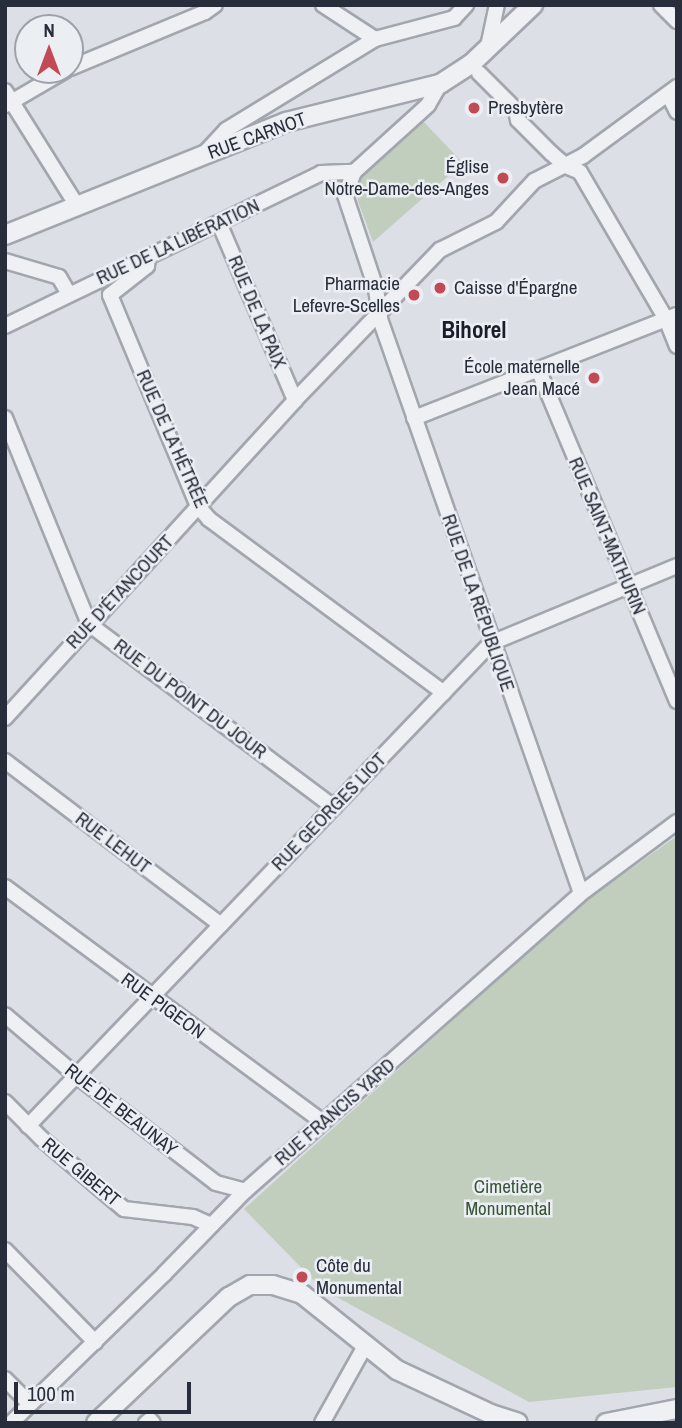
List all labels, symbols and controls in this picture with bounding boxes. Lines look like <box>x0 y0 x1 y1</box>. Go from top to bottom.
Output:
north arrow <box>14 14 84 84</box>
text: N <box>43 17 55 43</box>
place label: Presbytère <box>488 97 563 119</box>
marker: Presbytère <box>466 100 482 116</box>
street label: RUE CARNOT <box>205 108 309 164</box>
place label: Église Notre-Dame-des-Anges <box>324 156 489 200</box>
marker: Église Notre-Dame-des-Anges <box>495 170 511 186</box>
street label: RUE DE LA LIBÉRATION <box>92 194 264 290</box>
street label: RUE DE LA PAIX <box>223 252 291 372</box>
place label: Pharmacie Lefevre-Scelles <box>293 273 400 317</box>
place label: Caisse d'Épargne <box>454 277 577 299</box>
marker: Caisse d'Épargne <box>432 280 448 296</box>
marker: Pharmacie Lefevre-Scelles <box>406 287 422 303</box>
district label: Bihorel <box>442 316 506 344</box>
place label: École maternelle Jean Macé <box>464 356 580 400</box>
street label: RUE DE LA HÊTRÉE <box>131 366 213 512</box>
marker: École maternelle Jean Macé <box>586 370 602 386</box>
street label: RUE SAINT-MATHURIN <box>564 454 650 618</box>
street label: RUE DE LA RÉPUBLIQUE <box>437 511 519 695</box>
street label: RUE D'ÉTANCOURT <box>62 530 178 654</box>
street label: RUE DU POINT DU JOUR <box>109 634 271 764</box>
street label: RUE GEORGES LIOT <box>267 748 391 876</box>
street label: RUE LEHUT <box>71 807 155 879</box>
street label: RUE PIGEON <box>117 968 209 1044</box>
street label: RUE FRANCIS YARD <box>270 1054 400 1170</box>
street label: RUE DE BEAUNAY <box>60 1059 182 1161</box>
street label: RUE GIBERT <box>37 1133 125 1211</box>
park label: Cimetière Monumental <box>465 1176 551 1220</box>
place label: Côte du Monumental <box>316 1255 402 1299</box>
marker: Côte du Monumental <box>294 1269 310 1285</box>
scale bar <box>18 1368 194 1412</box>
text: 100 m <box>27 1379 75 1408</box>

